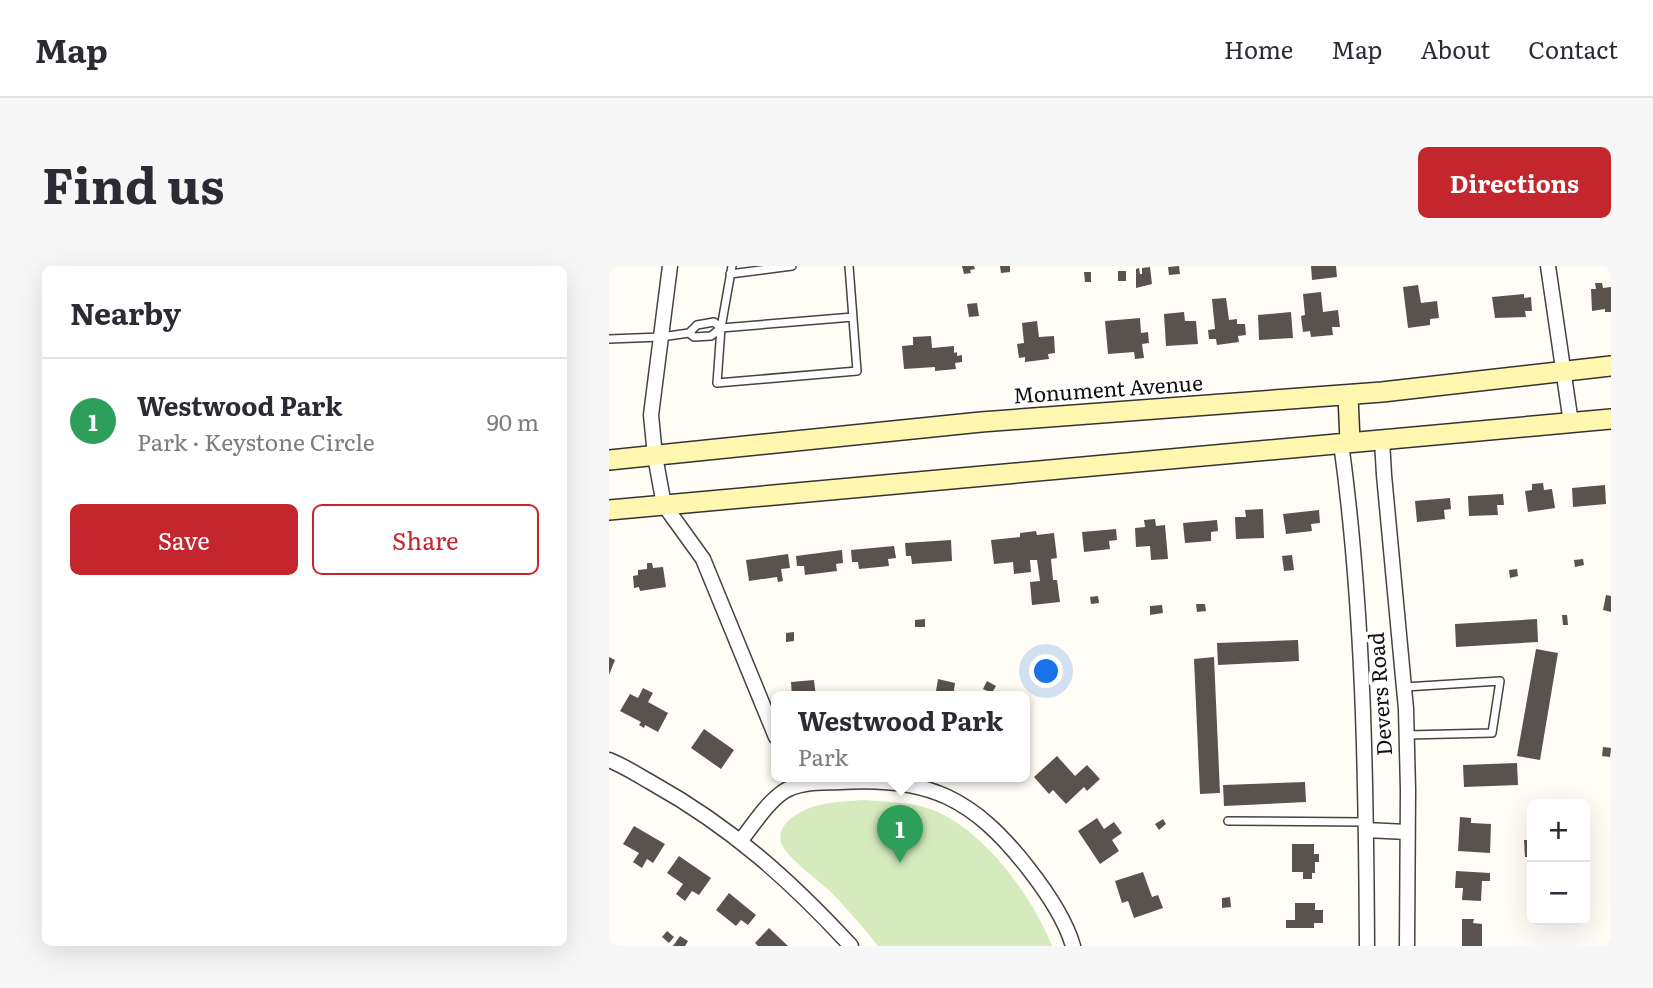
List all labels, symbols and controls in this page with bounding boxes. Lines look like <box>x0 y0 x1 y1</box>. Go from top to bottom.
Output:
text: Map <box>35 24 108 73</box>
text: Home <box>1224 31 1293 66</box>
text: Map <box>1331 31 1382 66</box>
text: About <box>1420 31 1490 66</box>
text: Contact <box>1528 31 1618 66</box>
text: Find us <box>42 146 225 219</box>
button: Directions <box>1418 147 1611 218</box>
text: Nearby <box>70 290 181 334</box>
street label: Monument Avenue <box>1012 365 1204 410</box>
text: Westwood Park <box>137 385 343 424</box>
text: 1 <box>88 404 98 438</box>
text: 90 m <box>487 404 539 438</box>
text: Park · Keystone Circle <box>137 424 375 458</box>
button: Save <box>70 504 298 575</box>
button: Share <box>312 504 539 575</box>
street label: Devers Road <box>1359 631 1398 757</box>
your location <box>1029 654 1063 688</box>
popup <box>771 691 1030 782</box>
text: Westwood Park <box>798 700 1003 739</box>
text: Park <box>798 739 848 773</box>
map controls <box>1527 799 1590 925</box>
button: + <box>1527 799 1590 862</box>
pin: 1 <box>877 805 923 863</box>
button: − <box>1527 862 1590 925</box>

